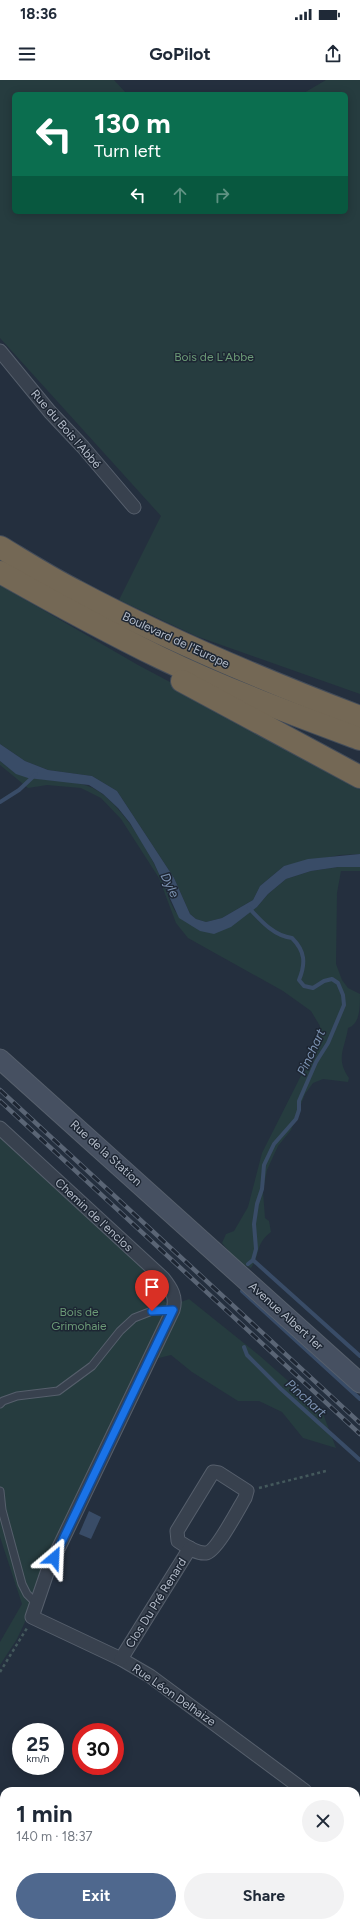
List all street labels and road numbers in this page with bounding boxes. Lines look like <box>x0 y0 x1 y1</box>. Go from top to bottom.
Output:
street label: Rue du Bois l'Abbé <box>28 387 104 472</box>
street label: Boulevard de l'Europe <box>120 609 232 671</box>
street label: Rue de la Station <box>68 1117 145 1189</box>
street label: Chemin de l'enclos <box>52 1175 136 1255</box>
street label: Avenue Albert 1er <box>246 1279 326 1353</box>
street label: Clos Du Pré Renard <box>123 1556 189 1650</box>
street label: Rue Léon Delhaize <box>130 1661 219 1729</box>

